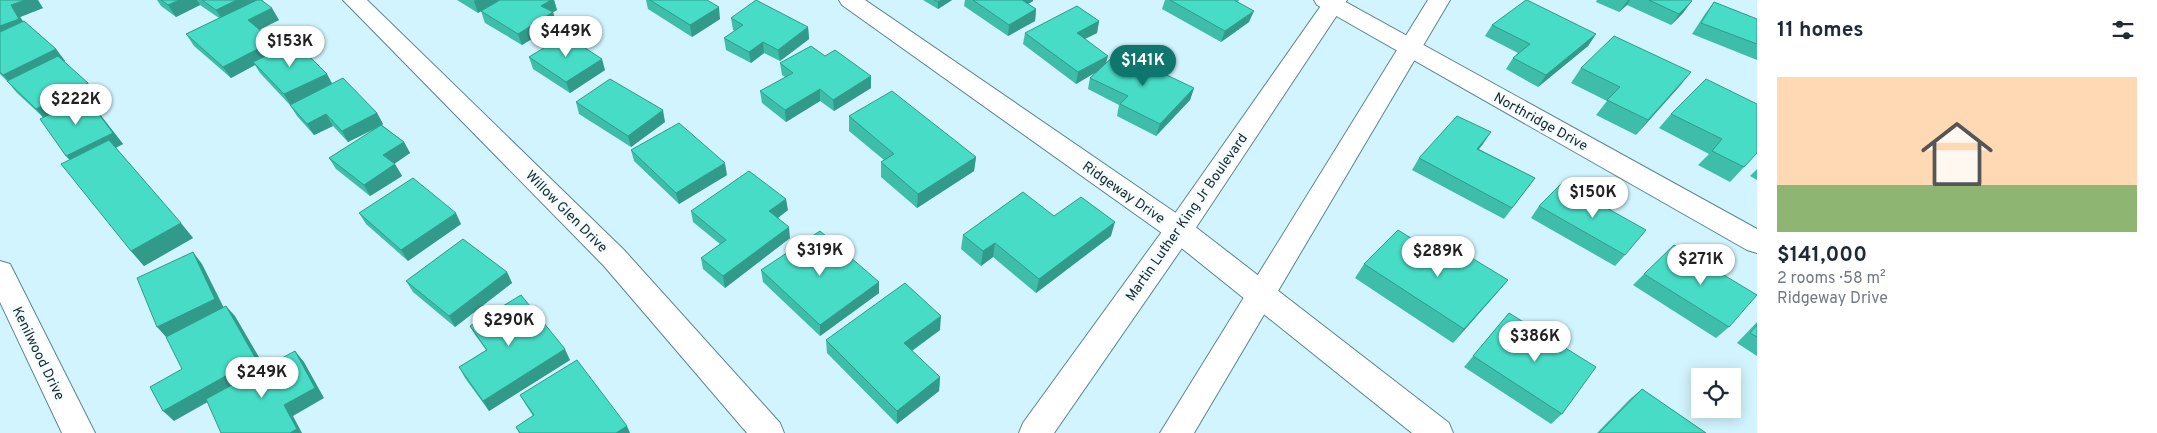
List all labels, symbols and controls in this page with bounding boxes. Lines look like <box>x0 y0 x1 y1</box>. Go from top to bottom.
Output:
pin: $449K <box>531 15 601 58</box>
icon: filters <box>2109 16 2137 44</box>
text: 11 homes <box>1777 17 1864 44</box>
text: $449K <box>540 22 592 42</box>
pin: $153K <box>255 26 325 68</box>
text: $153K <box>267 32 313 52</box>
pin: $141K <box>1108 44 1178 87</box>
text: $141K <box>1121 51 1165 71</box>
pin: $222K <box>41 84 111 126</box>
street label: Northridge Drive <box>1490 89 1590 155</box>
text: $222K <box>51 90 101 110</box>
icon: home <box>1912 109 2002 199</box>
street label: Martin Luther King Jr Boulevard <box>1123 131 1252 305</box>
street label: Ridgeway Drive <box>1079 158 1168 228</box>
street label: Willow Glen Drive <box>521 168 610 257</box>
pin: $150K <box>1558 176 1628 219</box>
text: $150K <box>1569 183 1617 203</box>
pin: $319K <box>785 234 855 277</box>
pin: $289K <box>1403 236 1473 278</box>
text: $319K <box>797 241 843 261</box>
text: $289K <box>1413 242 1463 262</box>
text: $141,000 <box>1777 242 1867 269</box>
pin: $271K <box>1666 244 1736 286</box>
text: $271K <box>1678 250 1724 270</box>
text: 2 rooms · 58 m² <box>1777 269 1886 289</box>
text: Ridgeway Drive <box>1777 289 1888 309</box>
street label: Kenilwood Drive <box>8 304 68 403</box>
pin: $290K <box>474 304 544 347</box>
text: $290K <box>483 311 535 331</box>
pin: $386K <box>1500 320 1570 363</box>
text: $386K <box>1510 327 1560 347</box>
pin: $249K <box>227 356 297 399</box>
text: $249K <box>237 363 287 383</box>
map controls <box>1691 368 1741 418</box>
button: locate <box>1691 368 1741 418</box>

